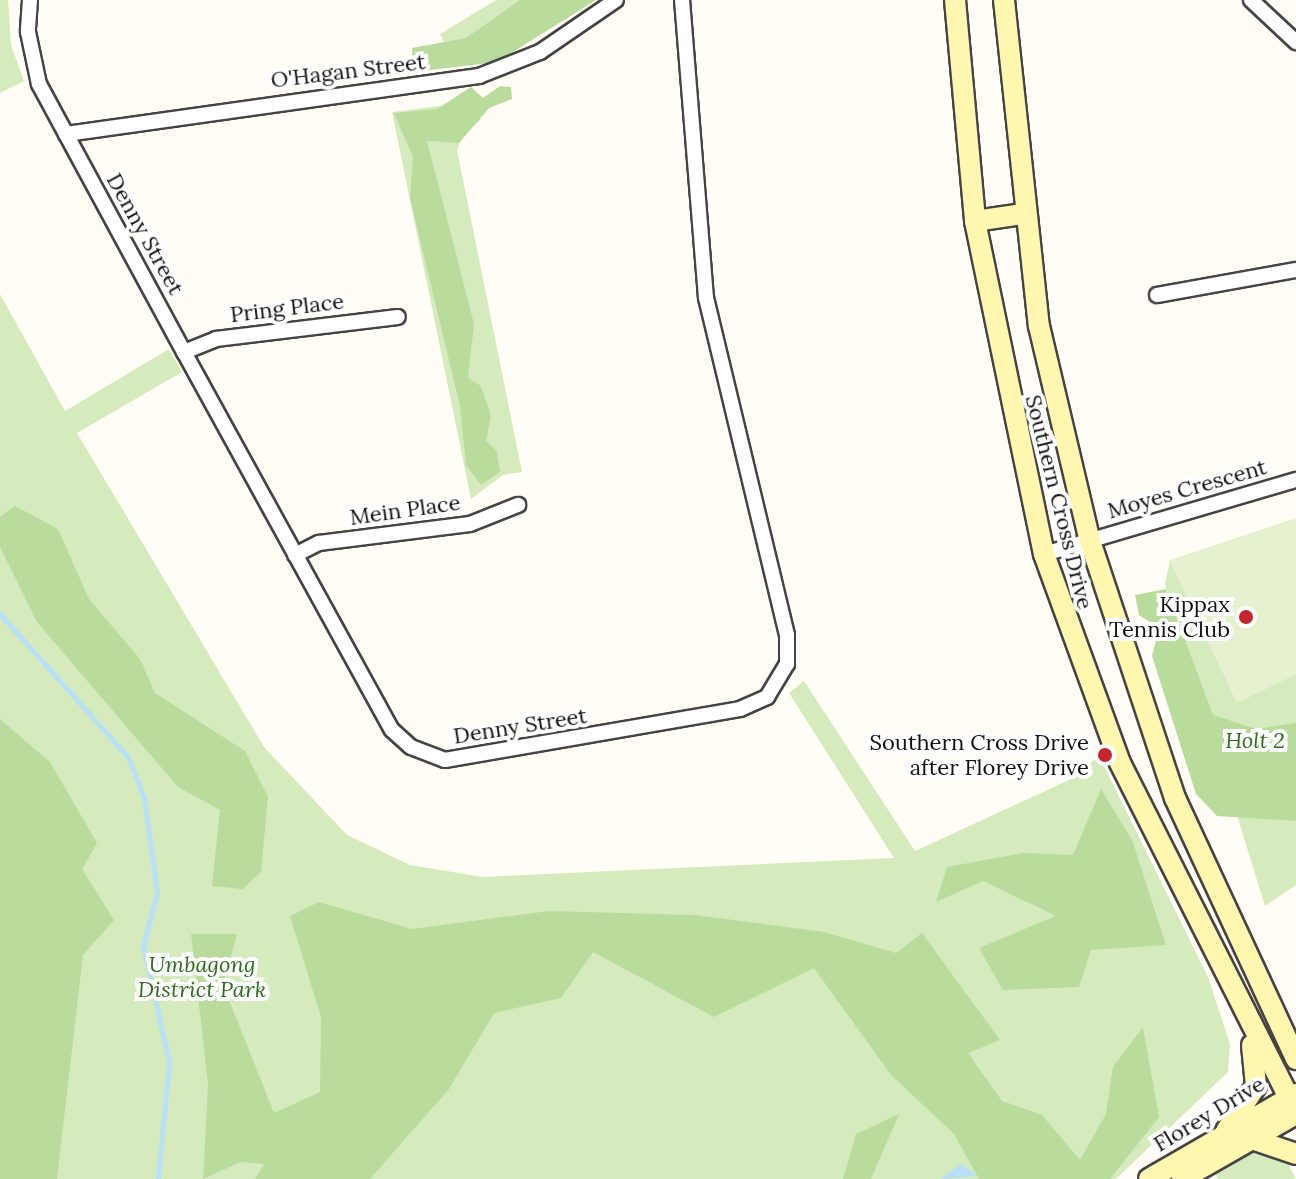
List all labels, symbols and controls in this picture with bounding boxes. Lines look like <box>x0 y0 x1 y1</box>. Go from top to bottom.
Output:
street label: O'Hagan Street <box>269 48 427 94</box>
street label: Denny Street <box>101 169 189 299</box>
street label: Pring Place <box>229 288 345 328</box>
street label: Southern Cross Drive <box>1020 392 1098 612</box>
street label: Moyes Crescent <box>1105 454 1269 524</box>
street label: Mein Place <box>348 489 462 531</box>
place label: Kippax Tennis Club <box>1109 591 1230 642</box>
marker: Kippax Tennis Club <box>1237 608 1255 626</box>
street label: Denny Street <box>451 702 589 750</box>
park label: Holt 2 <box>1225 728 1285 754</box>
place label: Southern Cross Drive after Florey Drive <box>869 729 1089 780</box>
marker: Southern Cross Drive after Florey Drive <box>1096 746 1114 764</box>
park label: Umbagong District Park <box>138 951 266 1002</box>
street label: Florey Drive <box>1149 1071 1269 1157</box>

